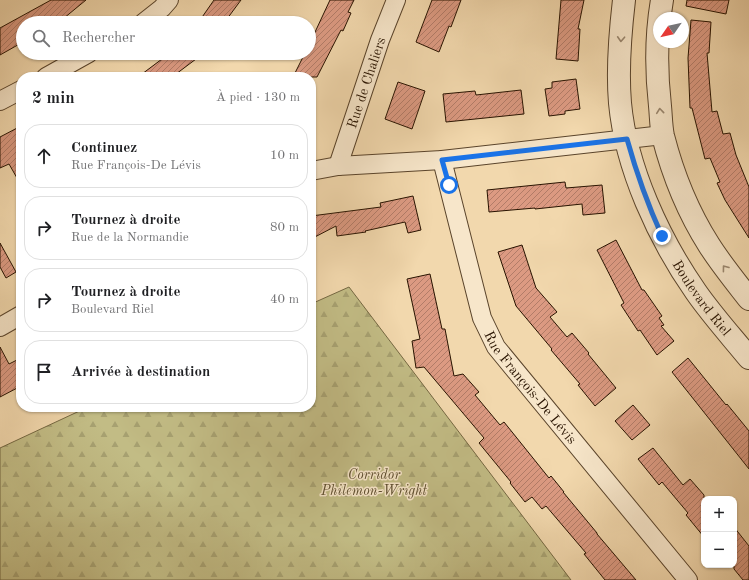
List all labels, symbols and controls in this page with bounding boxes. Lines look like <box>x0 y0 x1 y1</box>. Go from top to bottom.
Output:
north arrow <box>653 12 689 48</box>
search box <box>16 16 316 60</box>
icon: search <box>30 27 52 49</box>
text: Rechercher <box>62 31 135 46</box>
street label: Rue de Chaliers <box>345 35 388 130</box>
one-way arrow <box>616 36 625 42</box>
text: 2 min <box>32 90 75 107</box>
text: À pied · 130 m <box>216 91 300 104</box>
one-way arrow <box>656 108 665 114</box>
text: Continuez <box>71 141 137 156</box>
icon: ahead <box>33 145 55 167</box>
text: 10 m <box>270 149 299 162</box>
text: Rue François-De Lévis <box>71 159 201 172</box>
route start <box>440 176 458 194</box>
text: Tournez à droite <box>71 213 181 228</box>
icon: right <box>33 217 55 239</box>
text: 80 m <box>270 221 299 234</box>
route end <box>653 227 671 245</box>
text: Rue de la Normandie <box>71 231 189 244</box>
street label: Boulevard Riel <box>669 258 733 339</box>
one-way arrow <box>722 265 730 272</box>
text: Tournez à droite <box>71 285 181 300</box>
icon: right <box>33 289 55 311</box>
text: 40 m <box>270 293 299 306</box>
text: Boulevard Riel <box>71 303 154 316</box>
street label: Rue François-De Lévis <box>481 329 579 447</box>
icon: arrive <box>33 361 55 383</box>
text: Arrivée à destination <box>71 365 210 380</box>
park label: Corridor Philemon-Wright <box>320 468 427 499</box>
map controls <box>701 496 737 568</box>
button: + <box>701 496 737 532</box>
button: − <box>701 532 737 568</box>

